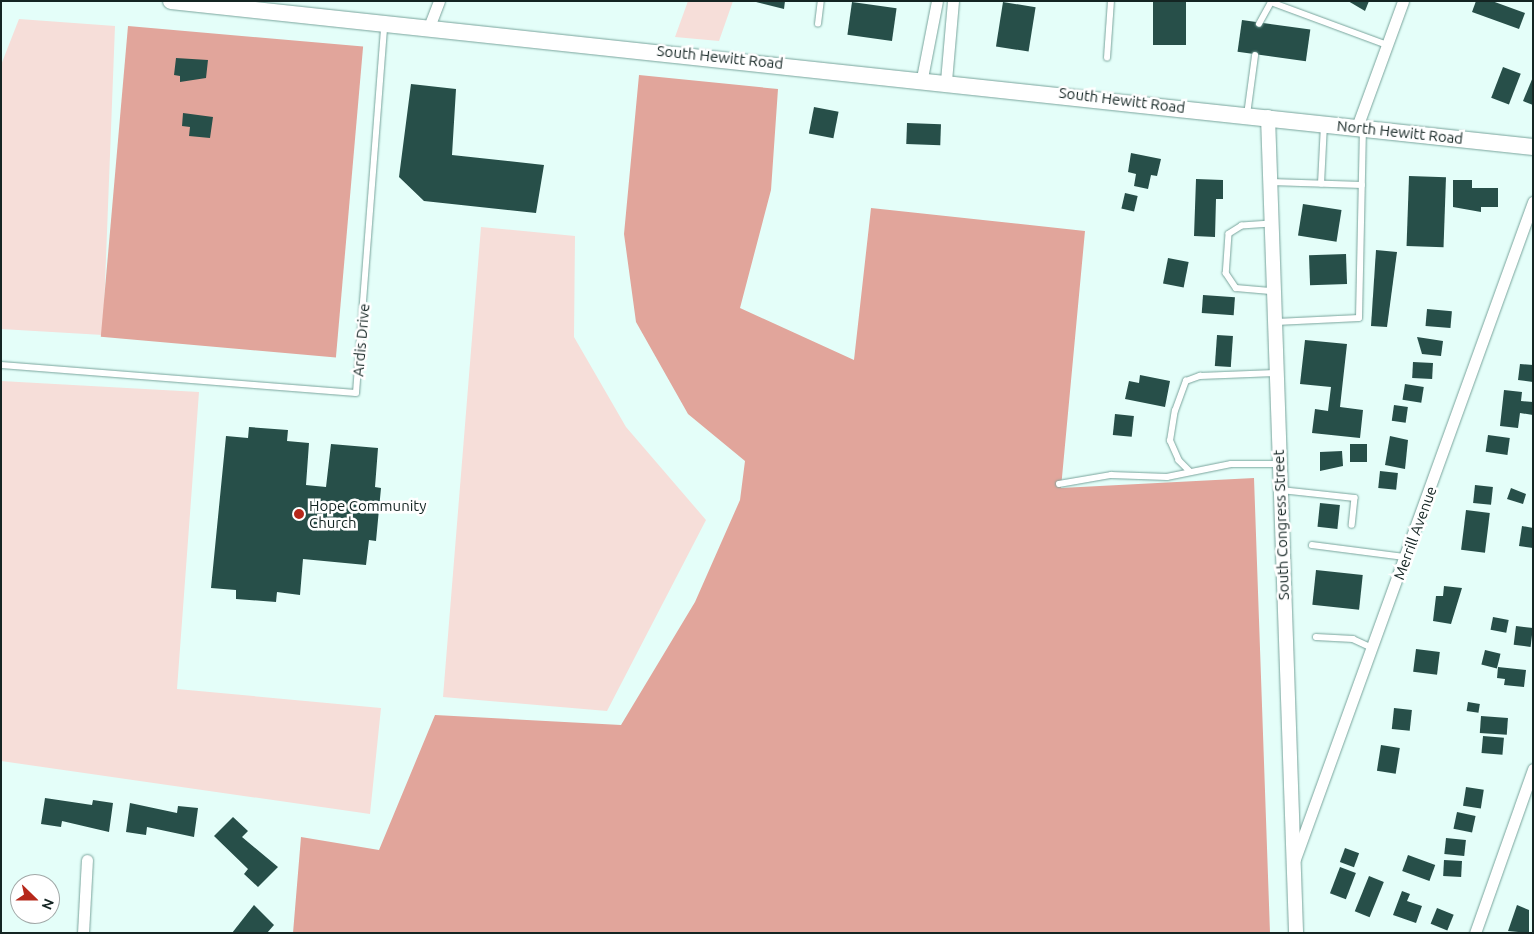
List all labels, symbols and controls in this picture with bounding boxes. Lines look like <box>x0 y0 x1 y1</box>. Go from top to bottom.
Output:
street label: South Hewitt Road <box>656 41 784 73</box>
street label: South Hewitt Road <box>1058 83 1186 117</box>
street label: North Hewitt Road <box>1336 116 1464 148</box>
street label: Ardis Drive <box>349 303 373 377</box>
street label: South Congress Street <box>1269 449 1293 601</box>
street label: Merrill Avenue <box>1390 484 1440 582</box>
place label: Hope Community Church <box>309 496 426 531</box>
marker: Hope Community Church <box>293 508 305 520</box>
north arrow <box>10 874 60 924</box>
text: N <box>39 896 57 912</box>

